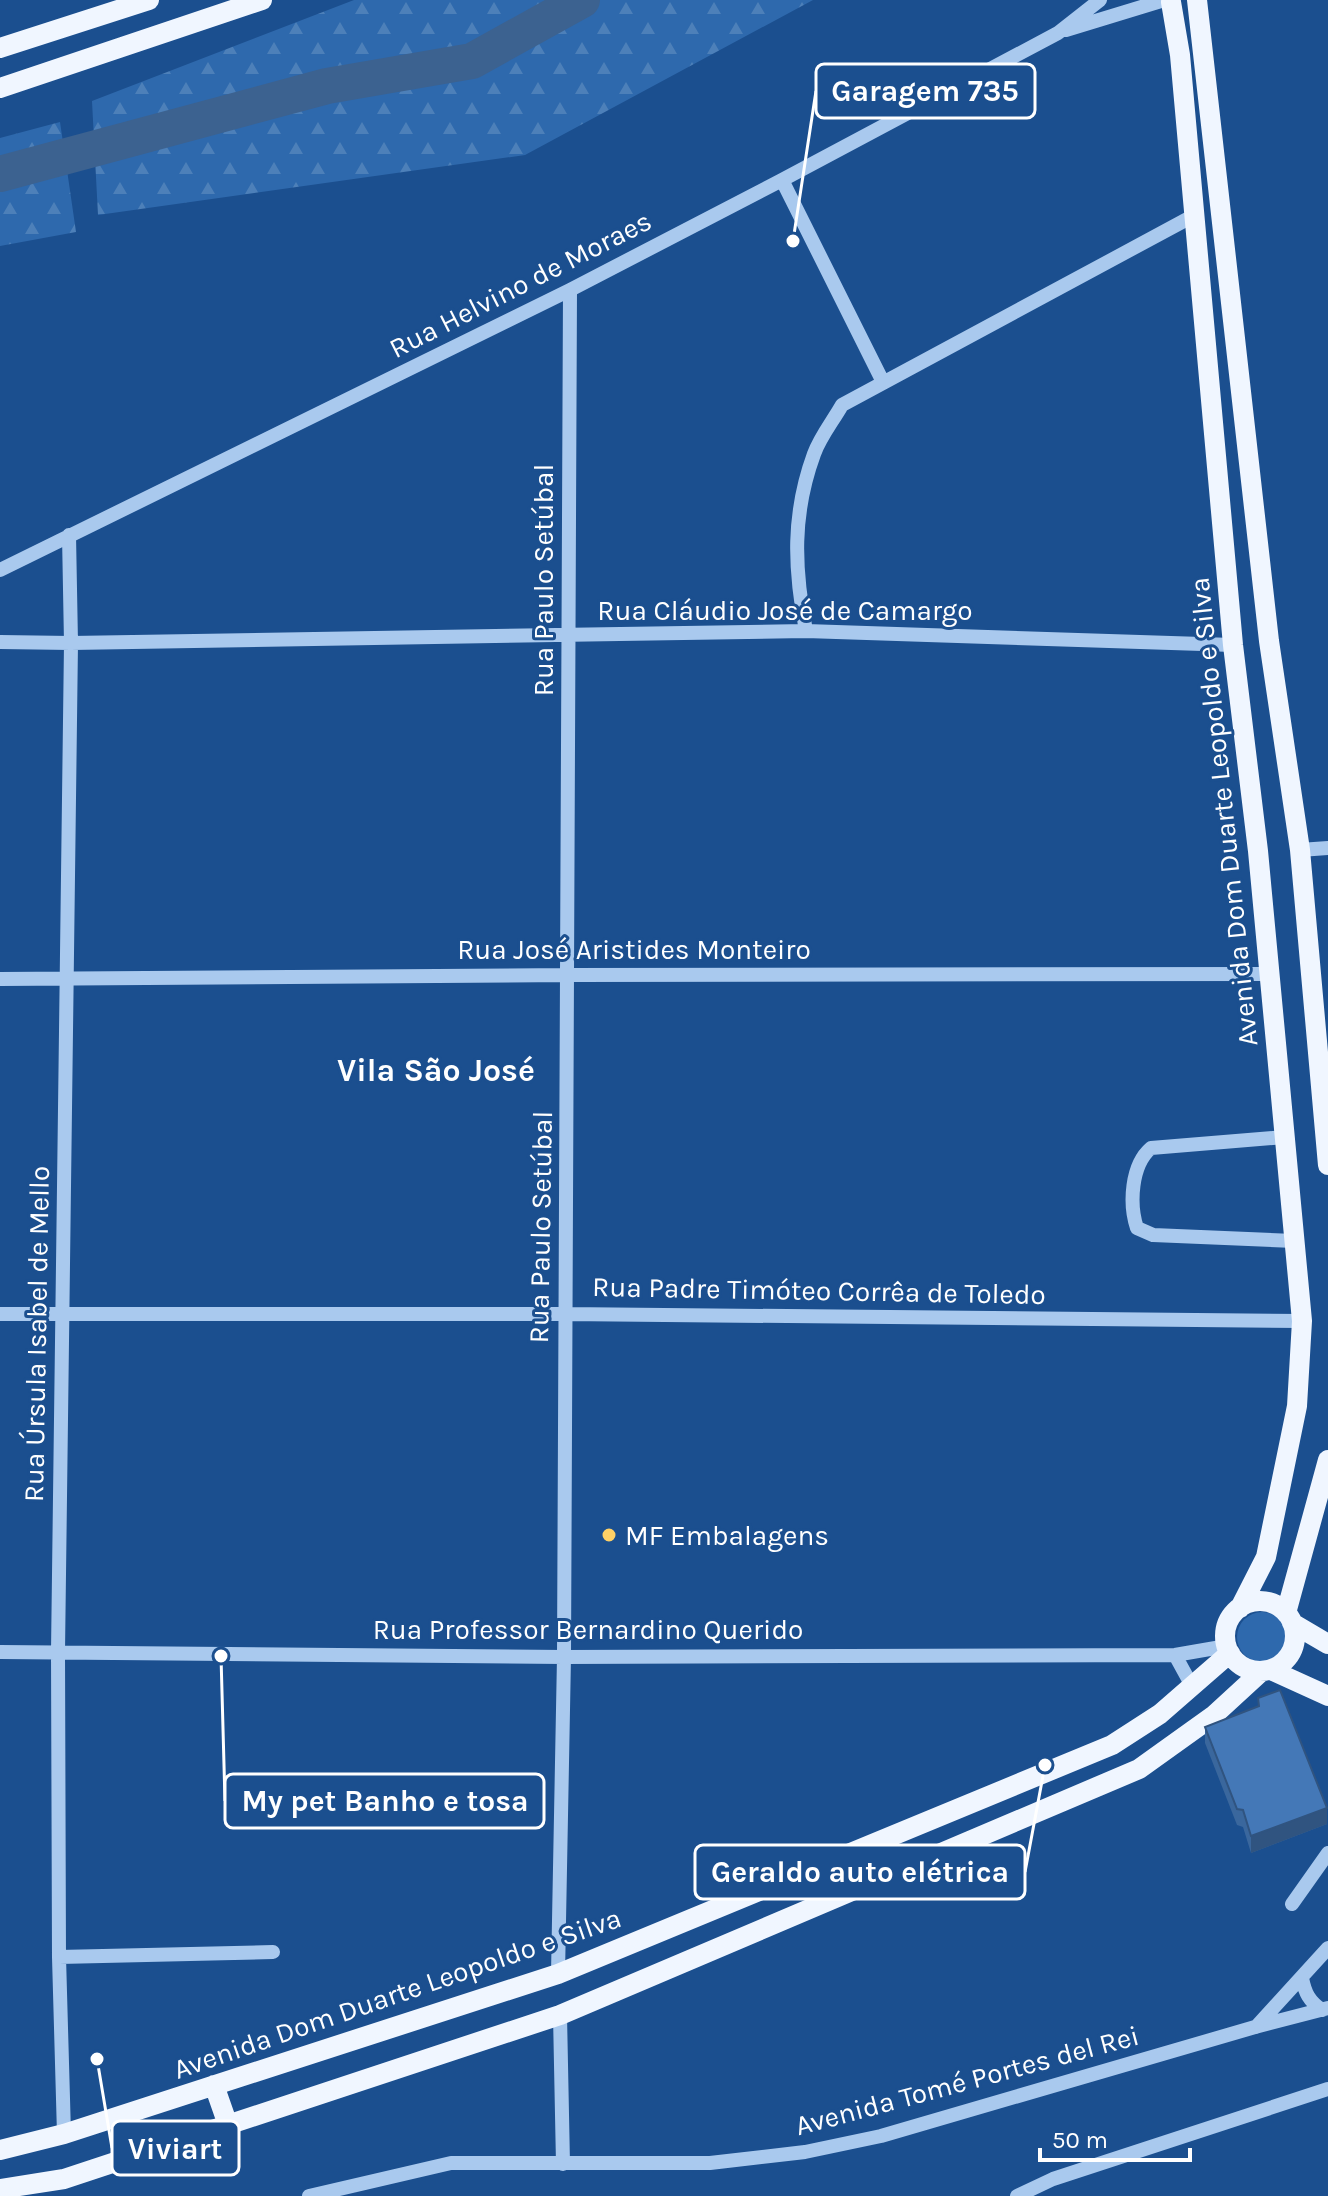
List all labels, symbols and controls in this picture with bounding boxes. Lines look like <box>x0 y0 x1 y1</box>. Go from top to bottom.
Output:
callout: Garagem 735 <box>816 64 1035 118</box>
text: Garagem 735 <box>831 73 1019 109</box>
street label: Rua Helvino de Moraes <box>384 204 657 365</box>
street label: Rua Paulo Setúbal <box>527 464 560 696</box>
street label: Avenida Dom Duarte Leopoldo e Silva <box>1182 576 1265 1048</box>
street label: Rua Cláudio José de Camargo <box>597 594 973 627</box>
street label: Rua José Aristides Monteiro <box>457 933 811 966</box>
district label: Vila São José <box>337 1052 535 1089</box>
street label: Rua Paulo Setúbal <box>522 1111 559 1344</box>
street label: Rua Úrsula Isabel de Mello <box>16 1166 56 1502</box>
street label: Rua Padre Timóteo Corrêa de Toledo <box>592 1270 1046 1311</box>
place label: MF Embalagens <box>625 1519 829 1552</box>
marker: MF Embalagens <box>600 1526 618 1544</box>
street label: Rua Professor Bernardino Querido <box>373 1613 803 1646</box>
callout: My pet Banho e tosa <box>225 1774 544 1828</box>
text: My pet Banho e tosa <box>241 1783 529 1819</box>
callout: Geraldo auto elétrica <box>695 1845 1025 1899</box>
text: Geraldo auto elétrica <box>711 1854 1009 1890</box>
street label: Avenida Dom Duarte Leopoldo e Silva <box>169 1901 625 2086</box>
street label: Avenida Tomé Portes del Rei <box>792 2019 1143 2142</box>
scale bar <box>1040 2112 1190 2162</box>
callout: Viviart <box>112 2121 239 2175</box>
text: 50 m <box>1052 2126 1108 2154</box>
text: Viviart <box>128 2131 222 2167</box>

